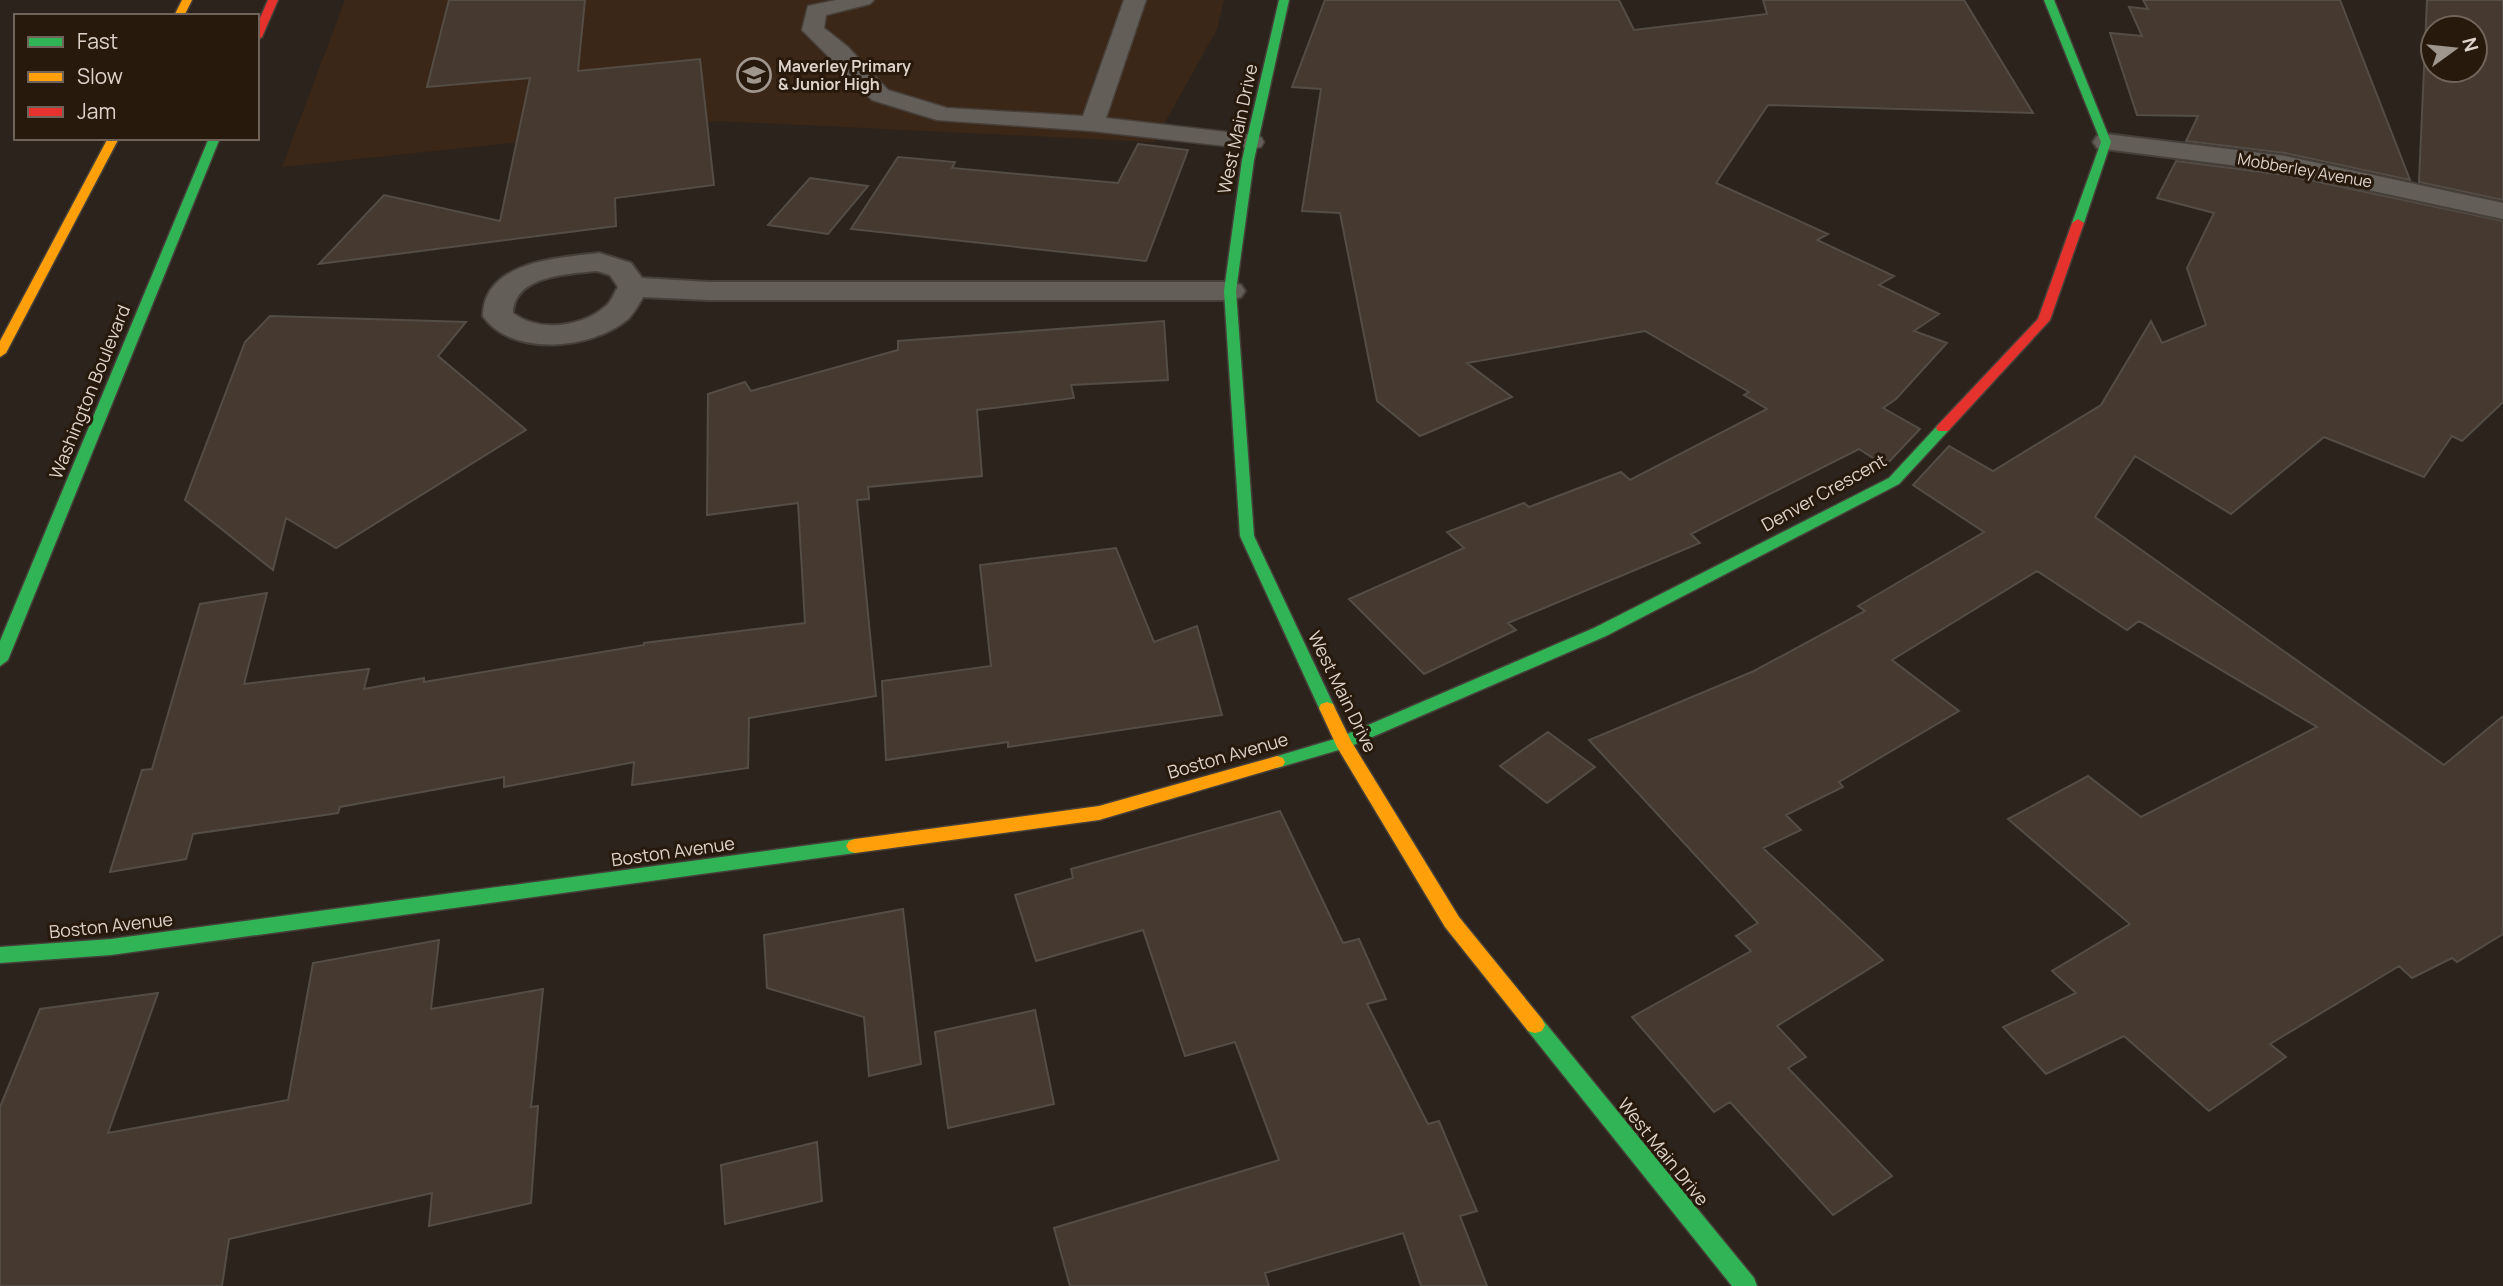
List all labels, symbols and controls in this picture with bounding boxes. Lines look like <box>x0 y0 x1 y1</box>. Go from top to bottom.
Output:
legend <box>14 14 259 140</box>
north arrow <box>2419 14 2489 84</box>
text: Fast <box>77 27 118 55</box>
text: N <box>2456 35 2485 55</box>
place label: Maverley Primary & Junior High <box>778 55 911 95</box>
school or university icon: Maverley Primary & Junior High <box>735 56 773 94</box>
text: Slow <box>77 62 123 90</box>
street label: West Main Drive <box>1212 62 1263 196</box>
text: Jam <box>77 97 116 125</box>
street label: Mobberley Avenue <box>2236 147 2374 193</box>
street label: Washington Boulevard <box>43 301 135 482</box>
street label: Denver Crescent <box>1757 448 1890 536</box>
street label: West Main Drive <box>1303 627 1383 756</box>
street label: Boston Avenue <box>1165 726 1291 784</box>
street label: Boston Avenue <box>610 830 736 872</box>
street label: Boston Avenue <box>48 907 174 943</box>
street label: West Main Drive <box>1613 1092 1715 1210</box>

